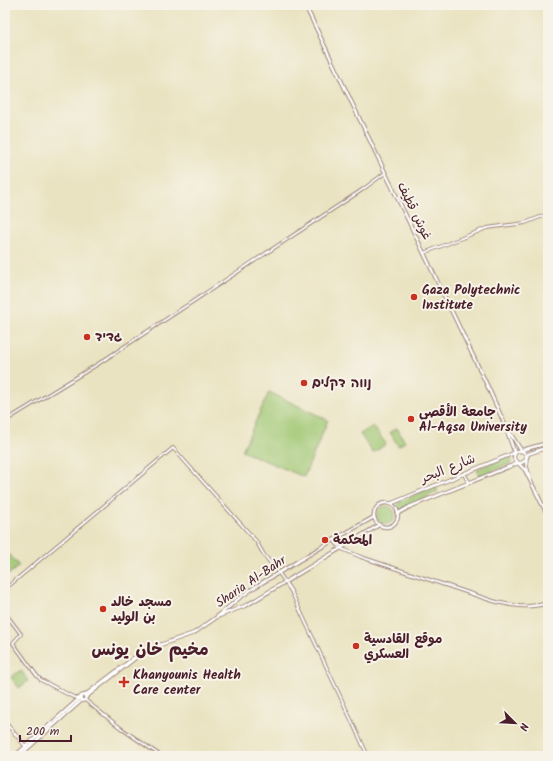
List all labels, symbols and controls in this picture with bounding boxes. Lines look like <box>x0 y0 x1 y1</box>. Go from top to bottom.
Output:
street label: غوش قطيف <box>391 178 437 244</box>
place label: Gaza Polytechnic Institute <box>422 280 520 316</box>
marker: Gaza Polytechnic Institute <box>409 292 419 302</box>
place label: גדיד <box>95 327 123 348</box>
marker: גדיד <box>82 332 92 342</box>
place label: נווה דקלים <box>312 373 371 394</box>
marker: נווה דקלים <box>299 378 309 388</box>
place label: جامعة الأقصى Al-Aqsa University <box>419 402 527 438</box>
marker: جامعة الأقصى Al-Aqsa University <box>406 414 416 424</box>
street label: شارع البحر <box>416 448 479 490</box>
place label: المحكمة <box>333 530 372 551</box>
marker: المحكمة <box>320 535 330 545</box>
street label: Sharia Al-Bahr <box>211 550 291 613</box>
place label: مسجد خالد بن الوليد <box>111 592 172 628</box>
marker: مسجد خالد بن الوليد <box>98 604 108 614</box>
place label: موقع القادسية العسكري <box>364 629 442 665</box>
district label: مخيم خان يونس <box>91 637 209 664</box>
marker: موقع القادسية العسكري <box>351 641 361 651</box>
place label: Khanyounis Health Care center <box>133 665 241 701</box>
marker: Khanyounis Health Care center <box>118 676 130 688</box>
north arrow <box>495 703 535 743</box>
scale bar <box>20 717 71 743</box>
text: N <box>514 720 533 734</box>
text: 200 m <box>26 722 60 741</box>

